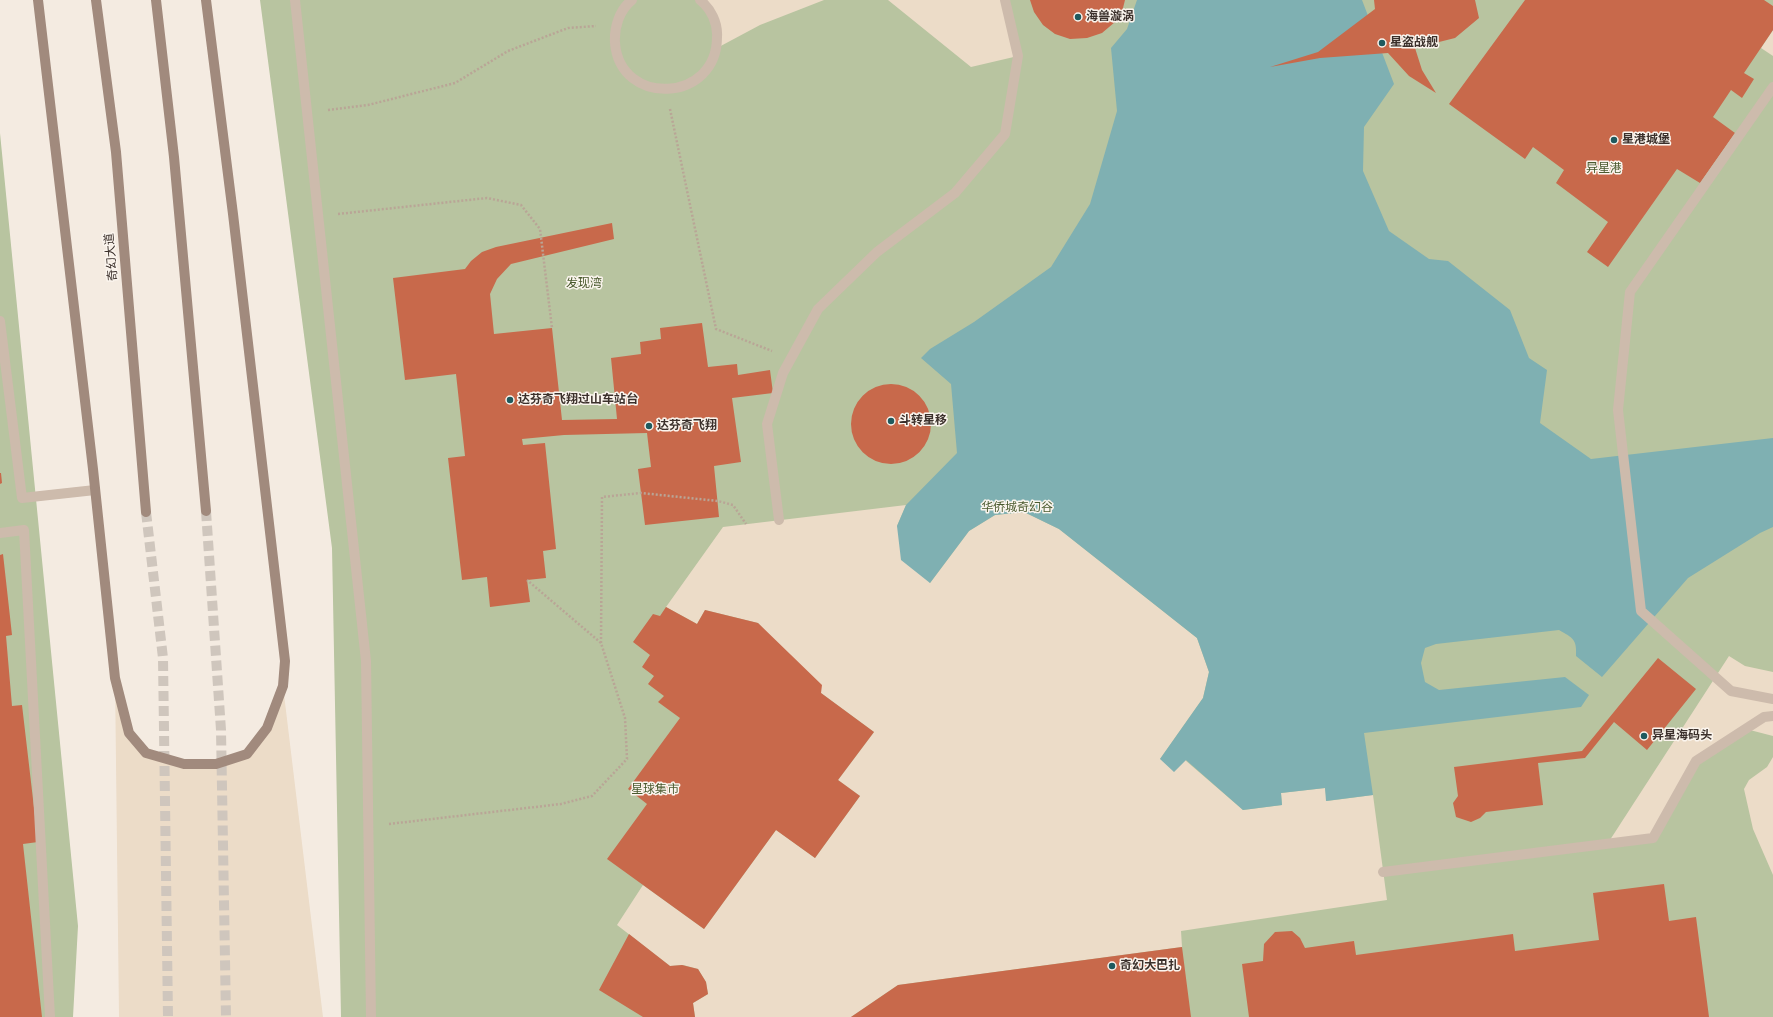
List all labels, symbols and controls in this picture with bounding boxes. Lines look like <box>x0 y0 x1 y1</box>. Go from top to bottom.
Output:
place label: 海兽漩涡 <box>1086 10 1134 24</box>
marker: 海兽漩涡 <box>1073 12 1083 22</box>
place label: 星盗战舰 <box>1390 36 1438 50</box>
marker: 星盗战舰 <box>1377 38 1387 48</box>
place label: 星港城堡 <box>1622 133 1670 147</box>
marker: 星港城堡 <box>1609 135 1619 145</box>
park label: 异星港 <box>1586 162 1622 176</box>
street label: 奇幻大道 <box>103 232 121 282</box>
park label: 发现湾 <box>566 277 602 291</box>
place label: 达芬奇飞翔过山车站台 <box>518 393 638 407</box>
marker: 达芬奇飞翔过山车站台 <box>505 395 515 405</box>
place label: 斗转星移 <box>899 414 947 428</box>
marker: 斗转星移 <box>886 416 896 426</box>
place label: 达芬奇飞翔 <box>657 419 717 433</box>
marker: 达芬奇飞翔 <box>644 421 654 431</box>
park label: 华侨城奇幻谷 <box>981 501 1053 515</box>
place label: 异星海码头 <box>1652 729 1712 743</box>
marker: 异星海码头 <box>1639 731 1649 741</box>
park label: 星球集市 <box>631 783 679 797</box>
place label: 奇幻大巴扎 <box>1120 959 1180 973</box>
marker: 奇幻大巴扎 <box>1107 961 1117 971</box>

